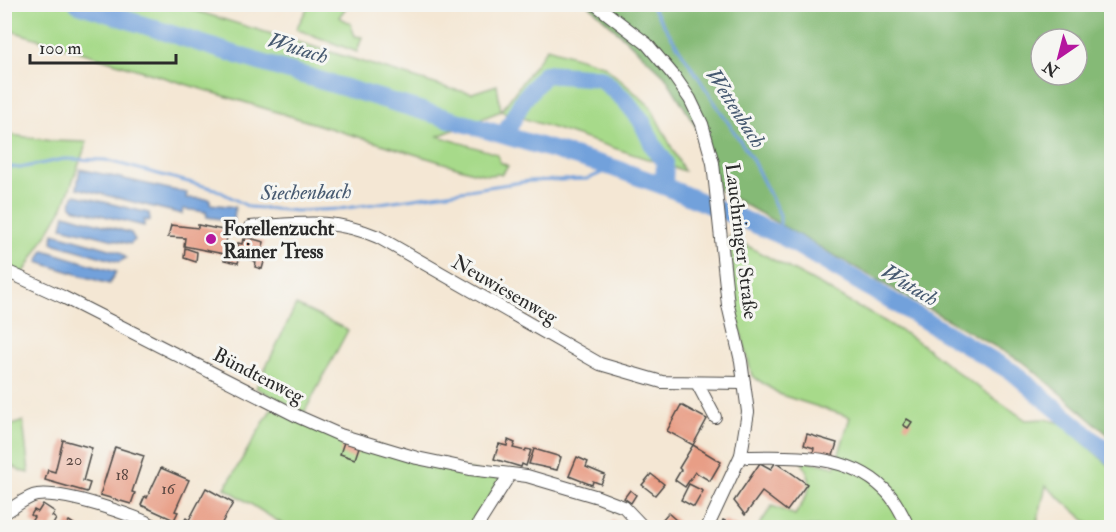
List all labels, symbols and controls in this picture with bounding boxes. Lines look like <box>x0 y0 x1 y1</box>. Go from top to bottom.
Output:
scale bar <box>30 27 176 65</box>
water label: Wutach <box>264 27 331 70</box>
north arrow <box>1029 27 1089 87</box>
text: 100 m <box>39 37 82 60</box>
text: N <box>1039 56 1063 81</box>
water label: Wettenbach <box>700 63 772 154</box>
street label: Lauchringer Straße <box>720 162 763 321</box>
water label: Siechenbach <box>259 178 352 207</box>
place label: Forellenzucht Rainer Tress <box>223 216 335 264</box>
marker: Forellenzucht Rainer Tress <box>204 232 218 246</box>
street label: Neuwiesenweg <box>448 249 563 330</box>
water label: Wutach <box>876 258 943 313</box>
street label: Bündtenweg <box>209 342 309 410</box>
house number: 20 <box>66 450 82 470</box>
house number: 18 <box>115 465 129 485</box>
house number: 16 <box>161 479 176 499</box>

